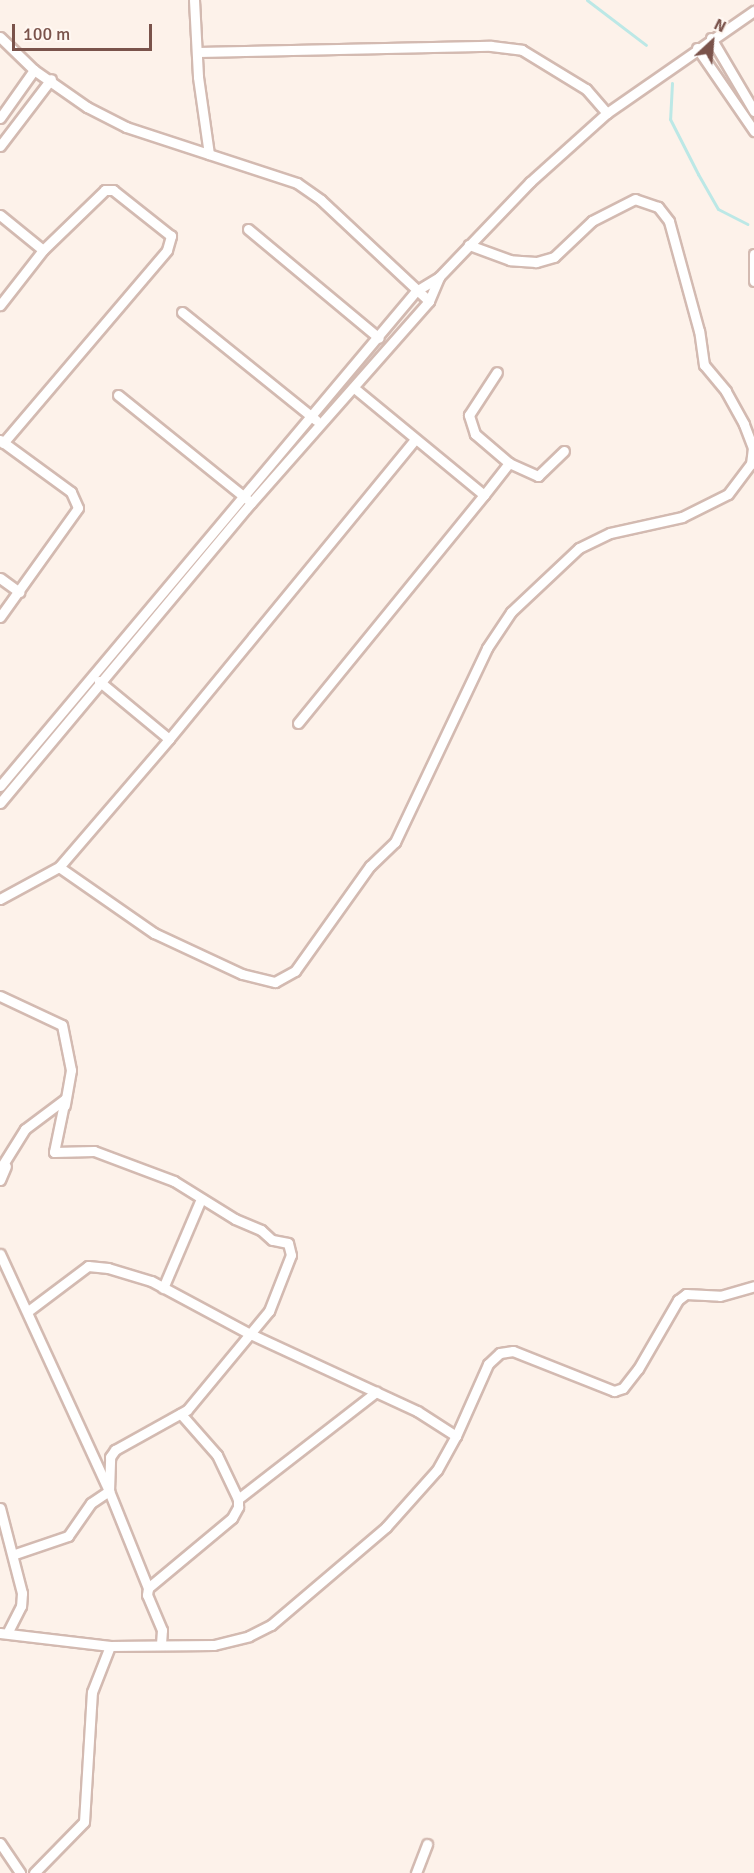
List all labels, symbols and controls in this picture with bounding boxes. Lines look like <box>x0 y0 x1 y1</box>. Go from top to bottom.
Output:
scale bar <box>15 12 154 50</box>
north arrow <box>682 12 742 72</box>
text: N <box>710 14 729 37</box>
text: 100 m <box>23 23 70 45</box>

